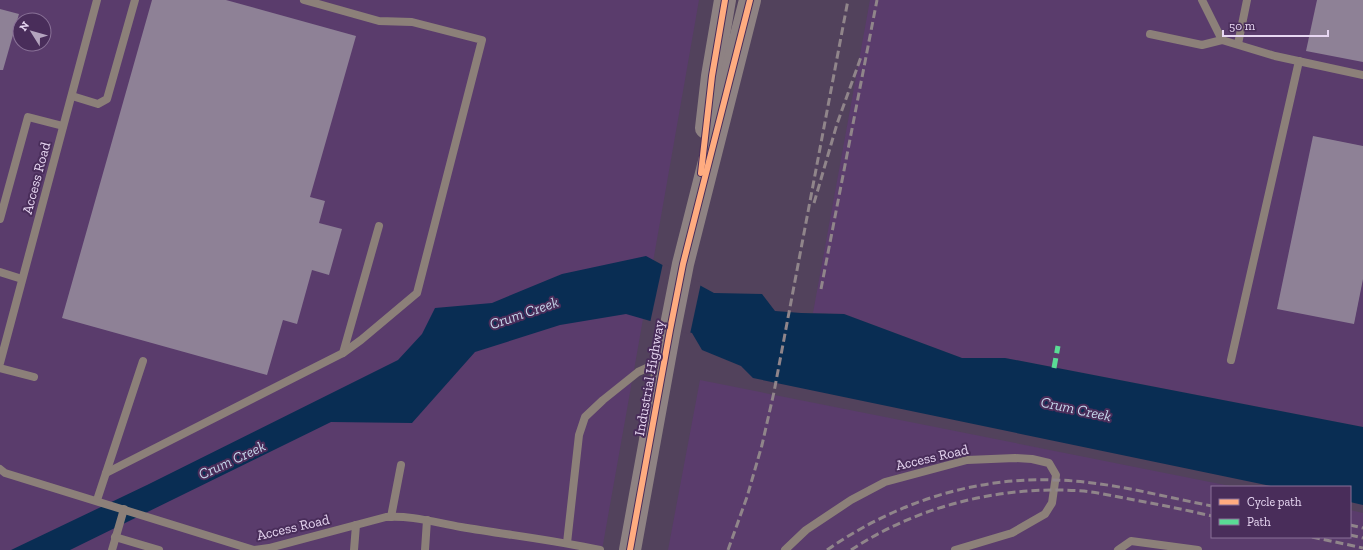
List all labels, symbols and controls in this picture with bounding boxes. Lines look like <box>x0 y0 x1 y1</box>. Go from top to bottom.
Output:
north arrow <box>12 12 52 52</box>
scale bar <box>1223 12 1328 38</box>
text: N <box>17 19 33 34</box>
text: 50 m <box>1229 19 1256 33</box>
street label: Access Road <box>19 140 54 216</box>
water label: Crum Creek <box>487 293 561 333</box>
street label: Industrial Highway <box>631 318 668 437</box>
water label: Crum Creek <box>1039 393 1113 425</box>
water label: Crum Creek <box>196 437 269 483</box>
street label: Access Road <box>894 441 970 474</box>
legend <box>1211 486 1351 538</box>
text: Cycle path <box>1247 495 1302 509</box>
street label: Access Road <box>255 511 331 544</box>
text: Path <box>1247 515 1271 529</box>

